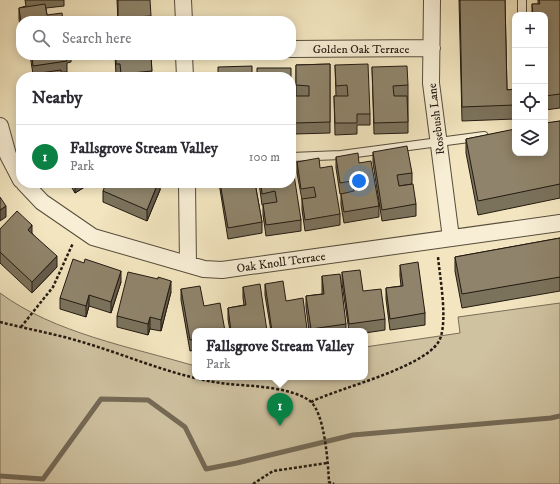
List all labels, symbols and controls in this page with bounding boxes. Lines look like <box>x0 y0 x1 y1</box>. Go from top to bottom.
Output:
map controls <box>512 12 548 156</box>
button: + <box>512 12 548 48</box>
search box <box>16 16 296 60</box>
icon: search <box>30 27 52 49</box>
text: Search here <box>62 29 131 48</box>
street label: Golden Oak Terrace <box>313 42 409 57</box>
button: − <box>512 48 548 84</box>
street label: Rosebush Lane <box>425 82 448 156</box>
button: locate <box>512 84 548 120</box>
text: Nearby <box>32 87 82 109</box>
button: layers <box>512 120 548 156</box>
text: Fallsgrove Stream Valley <box>70 139 218 158</box>
text: 1 <box>43 149 47 165</box>
text: 100 m <box>249 149 280 165</box>
text: Park <box>70 158 94 174</box>
your location <box>349 171 369 191</box>
street label: Oak Knoll Terrace <box>236 249 326 276</box>
popup <box>192 328 368 380</box>
text: Fallsgrove Stream Valley <box>206 337 354 356</box>
text: Park <box>206 356 230 372</box>
pin: 1 <box>267 393 293 426</box>

